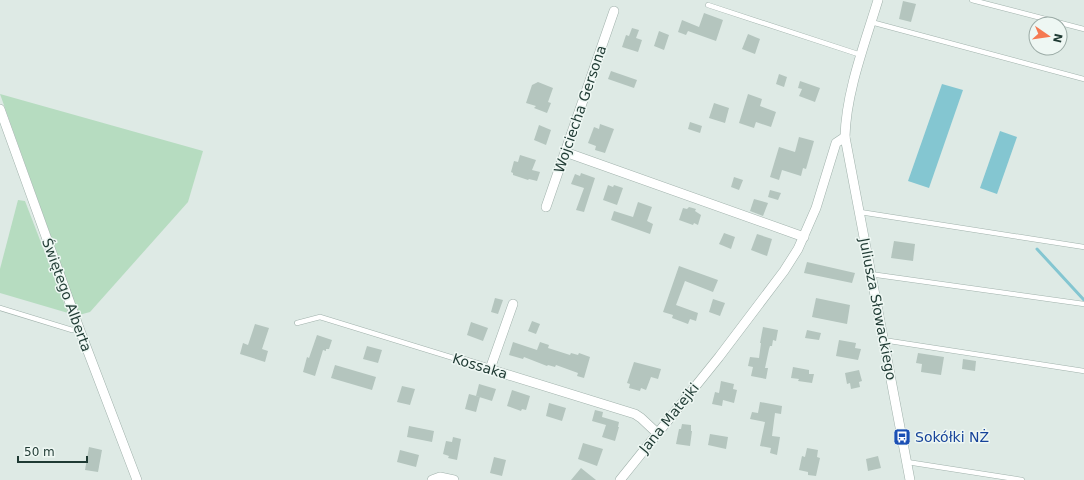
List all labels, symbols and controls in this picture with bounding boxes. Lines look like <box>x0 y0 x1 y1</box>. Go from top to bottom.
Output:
north arrow <box>1028 16 1068 56</box>
text: N <box>1050 32 1065 44</box>
street label: Wojciecha Gersona <box>551 43 609 175</box>
street label: Świętego Alberta <box>39 236 96 354</box>
street label: Juliusza Słowackiego <box>856 236 900 381</box>
street label: Kossaka <box>451 350 509 382</box>
street label: Jana Matejki <box>635 380 702 457</box>
bus stop icon: Sokółki NŻ <box>892 427 912 447</box>
place label: Sokółki NŻ <box>915 428 989 445</box>
scale bar <box>18 438 87 464</box>
text: 50 m <box>24 445 55 459</box>

